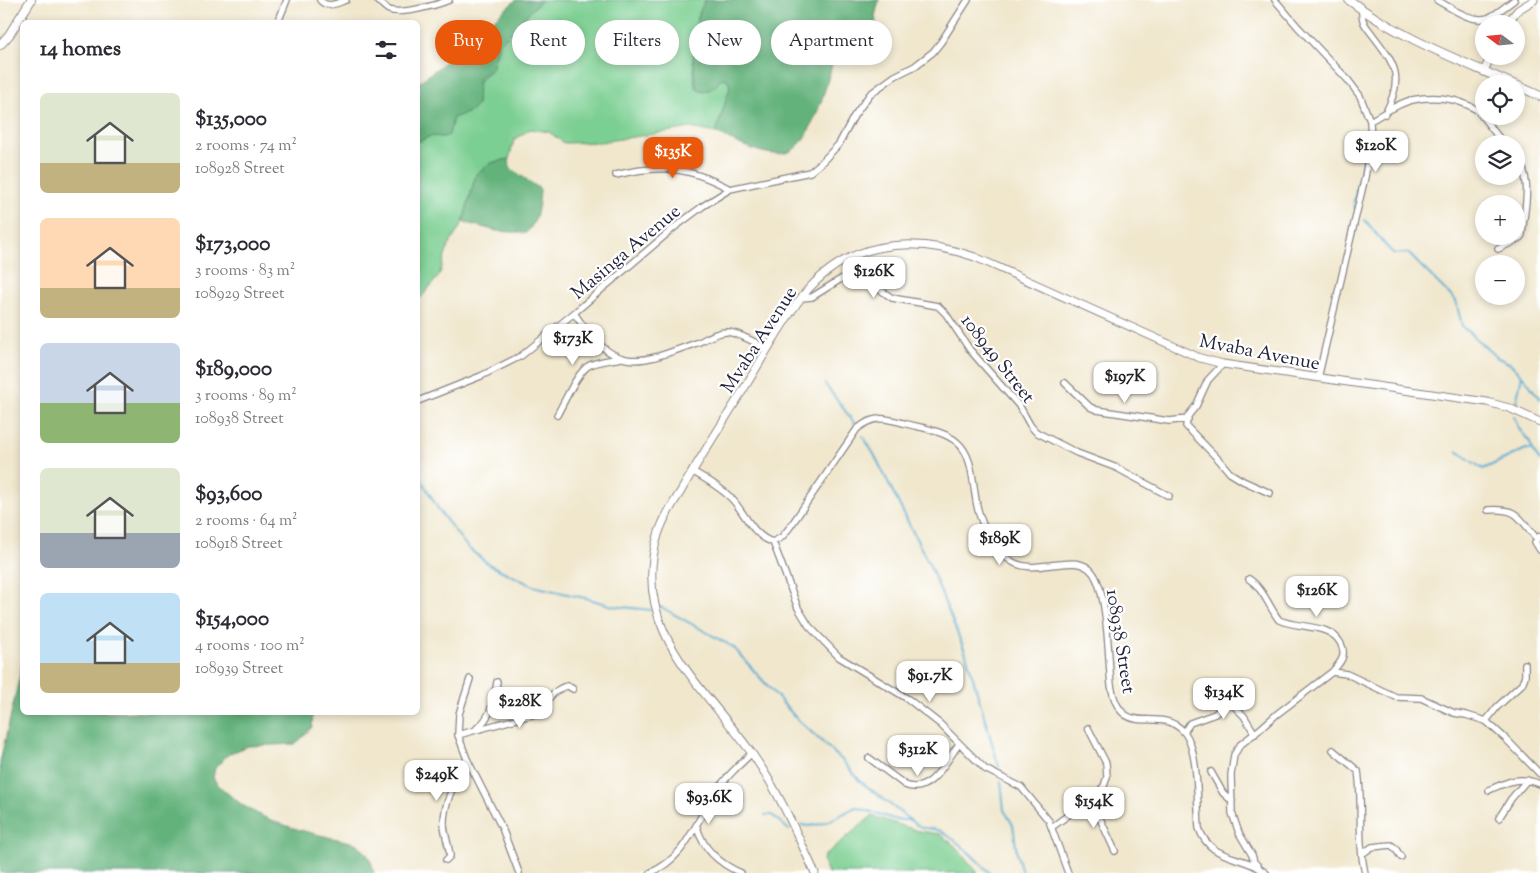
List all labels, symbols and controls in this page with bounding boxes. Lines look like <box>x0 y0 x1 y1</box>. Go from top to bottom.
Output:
north arrow <box>1475 15 1525 65</box>
map controls <box>1475 15 1525 305</box>
chip: Buy <box>435 20 502 65</box>
chip: Rent <box>512 20 585 65</box>
chip: Filters <box>595 20 679 65</box>
chip: New <box>689 20 761 65</box>
chip: Apartment <box>771 20 892 65</box>
text: 14 homes <box>40 35 121 65</box>
icon: filters <box>372 36 400 64</box>
button: locate <box>1475 75 1525 125</box>
text: $135,000 <box>195 105 267 135</box>
icon: home <box>80 113 140 173</box>
pin: $120K <box>1341 130 1411 173</box>
text: 2 rooms · 74 m² <box>195 135 297 158</box>
text: $120K <box>1355 135 1397 158</box>
button: layers <box>1475 135 1525 185</box>
pin: $135K <box>638 136 708 179</box>
text: $135K <box>654 141 692 164</box>
text: 108928 Street <box>195 158 285 181</box>
button: + <box>1475 195 1525 245</box>
street label: Masinga Avenue <box>566 199 687 307</box>
text: $173,000 <box>195 230 270 260</box>
icon: home <box>80 238 140 298</box>
button: − <box>1475 255 1525 305</box>
pin: $126K <box>839 256 909 299</box>
text: 3 rooms · 83 m² <box>195 260 295 283</box>
text: $126K <box>854 261 895 284</box>
street label: Mvaba Avenue <box>715 282 805 399</box>
text: 108929 Street <box>195 283 285 306</box>
street label: 108949 Street <box>954 309 1041 410</box>
pin: $173K <box>538 324 608 366</box>
text: $173K <box>553 328 593 351</box>
street label: Mvaba Avenue <box>1197 329 1322 378</box>
text: $189,000 <box>195 355 272 385</box>
pin: $197K <box>1090 362 1160 404</box>
icon: home <box>80 363 140 423</box>
text: $197K <box>1104 366 1146 389</box>
text: 3 rooms · 89 m² <box>195 385 297 408</box>
text: 108938 Street <box>195 408 284 431</box>
text: $93,600 <box>195 480 262 510</box>
icon: home <box>80 488 140 548</box>
text: 2 rooms · 64 m² <box>195 510 298 533</box>
pin: $189K <box>965 524 1035 566</box>
text: $189K <box>979 528 1021 551</box>
text: 108918 Street <box>195 533 283 556</box>
pin: $126K <box>1282 576 1352 618</box>
text: $126K <box>1297 580 1338 603</box>
street label: 108938 Street <box>1098 587 1141 696</box>
text: $154,000 <box>195 605 269 635</box>
icon: home <box>80 613 140 673</box>
text: 4 rooms · 100 m² <box>195 635 305 658</box>
text: 108939 Street <box>195 658 283 681</box>
pin: $91.7K <box>889 660 971 703</box>
text: $91.7K <box>907 665 953 688</box>
pin: $134K <box>1189 678 1259 720</box>
text: $134K <box>1204 682 1244 705</box>
pin: $228K <box>485 686 555 729</box>
text: $228K <box>498 691 542 714</box>
pin: $312K <box>883 734 953 777</box>
text: $312K <box>898 739 938 762</box>
pin: $249K <box>402 760 472 802</box>
text: $249K <box>415 764 459 787</box>
pin: $93.6K <box>668 782 750 825</box>
pin: $154K <box>1059 786 1129 829</box>
text: $93.6K <box>686 787 732 810</box>
text: $154K <box>1074 791 1114 814</box>

